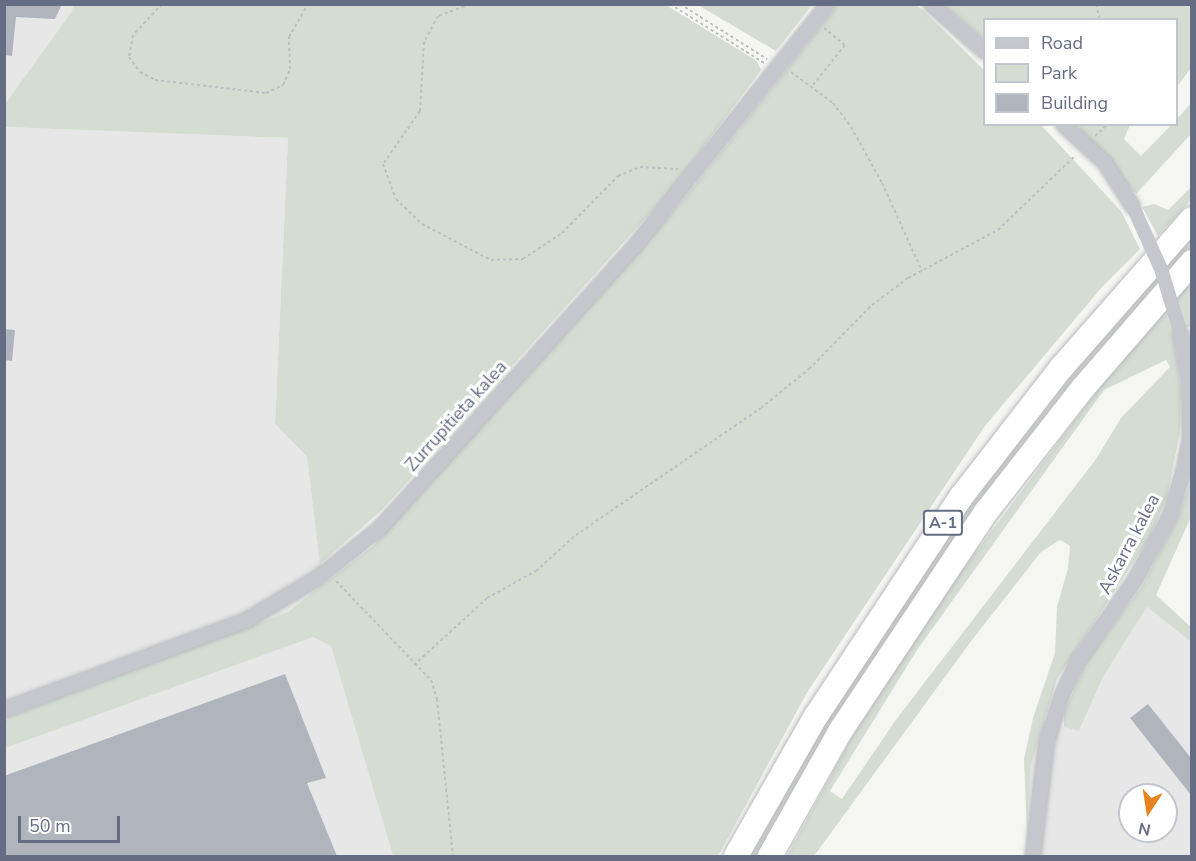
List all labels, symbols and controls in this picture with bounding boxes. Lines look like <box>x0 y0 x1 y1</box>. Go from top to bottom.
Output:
legend <box>983 18 1178 126</box>
text: Road <box>1041 31 1083 55</box>
text: Park <box>1041 61 1077 85</box>
text: Building <box>1041 91 1108 115</box>
street label: Zurrupitieta kalea <box>401 356 511 476</box>
street label: Askarra kalea <box>1094 490 1164 598</box>
road number: A-1 <box>922 510 964 536</box>
north arrow <box>1118 783 1178 843</box>
scale bar <box>21 804 123 842</box>
text: 50 m <box>29 814 71 838</box>
text: N <box>1137 817 1153 841</box>

